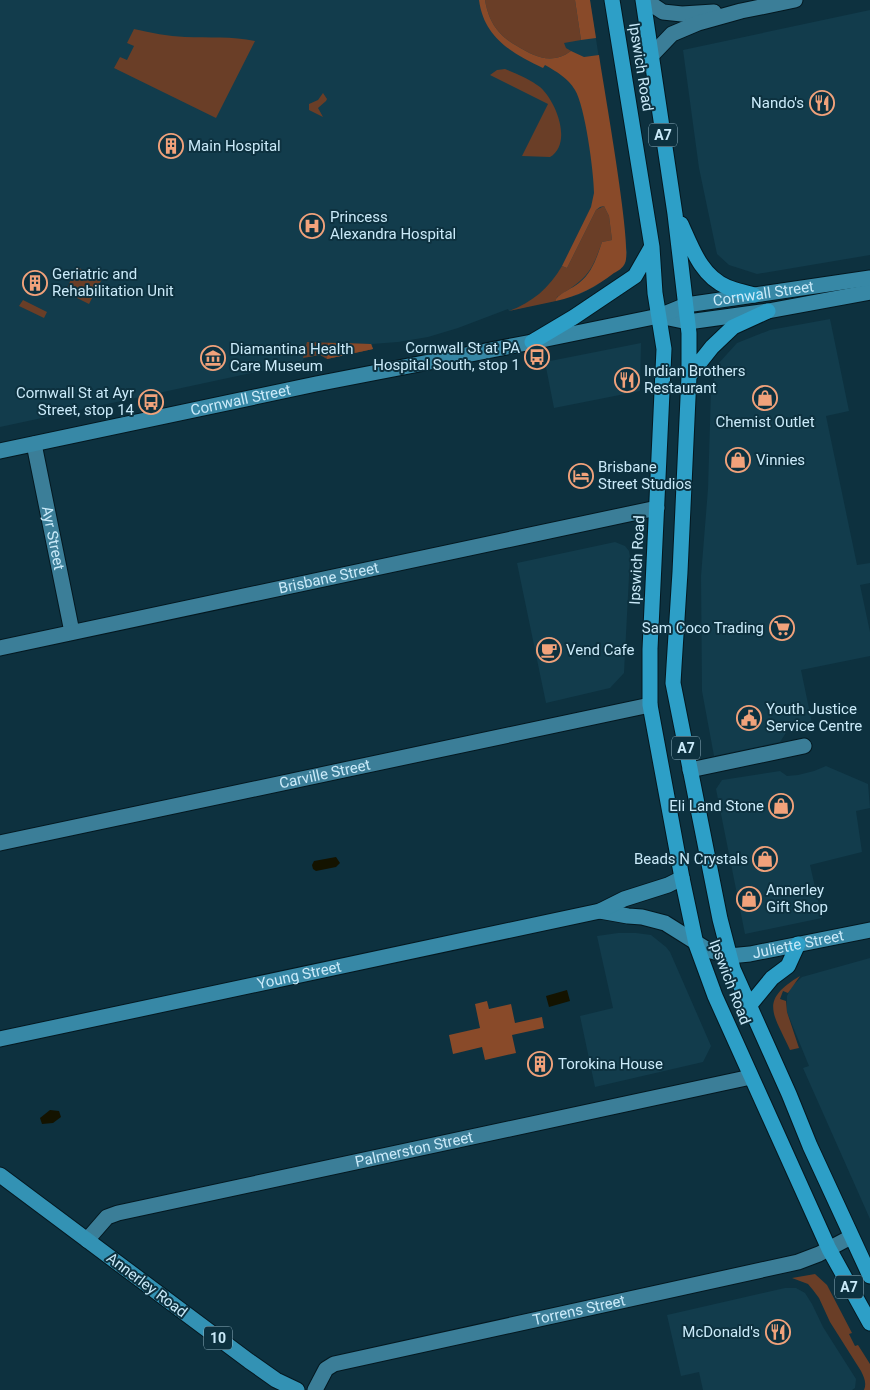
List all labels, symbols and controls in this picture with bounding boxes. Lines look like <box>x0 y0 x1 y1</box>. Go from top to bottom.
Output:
street label: Ipswich Road <box>625 21 657 113</box>
restaurant icon: Nando's <box>809 90 835 116</box>
place label: Nando's <box>751 94 804 112</box>
road number: A7 <box>649 124 677 146</box>
building icon: Main Hospital <box>158 133 184 159</box>
place label: Main Hospital <box>188 137 281 155</box>
place label: Princess Alexandra Hospital <box>330 208 456 243</box>
hospital icon: Princess Alexandra Hospital <box>299 213 325 239</box>
place label: Geriatric and Rehabilitation Unit <box>52 265 174 300</box>
building icon: Geriatric and Rehabilitation Unit <box>22 270 48 296</box>
street label: Cornwall Street <box>712 277 815 310</box>
place label: Cornwall St at PA Hospital South, stop 1 <box>373 339 520 374</box>
place label: Diamantina Health Care Museum <box>230 340 354 375</box>
bus stop icon: Cornwall St at PA Hospital South, stop 1 <box>524 344 550 370</box>
museum icon: Diamantina Health Care Museum <box>200 345 226 371</box>
place label: Indian Brothers Restaurant <box>644 362 745 397</box>
restaurant icon: Indian Brothers Restaurant <box>614 367 640 393</box>
street label: Cornwall Street <box>189 381 292 419</box>
place label: Cornwall St at Ayr Street, stop 14 <box>16 384 135 419</box>
shop icon: Chemist Outlet <box>752 385 778 411</box>
bus stop icon: Cornwall St at Ayr Street, stop 14 <box>138 389 164 415</box>
place label: Chemist Outlet <box>715 413 815 431</box>
shop icon: Vinnies <box>725 447 751 473</box>
place label: Vinnies <box>756 451 805 469</box>
place label: Brisbane Street Studios <box>598 458 692 493</box>
hotel icon: Brisbane Street Studios <box>568 463 594 489</box>
street label: Ayr Street <box>38 504 68 572</box>
street label: Ipswich Road <box>626 515 648 605</box>
street label: Brisbane Street <box>277 559 381 597</box>
supermarket icon: Sam Coco Trading <box>769 615 795 641</box>
place label: Sam Coco Trading <box>642 619 764 637</box>
cafe icon: Vend Cafe <box>536 637 562 663</box>
place label: Vend Cafe <box>566 641 635 659</box>
place label: Youth Justice Service Centre <box>766 700 862 735</box>
public building icon: Youth Justice Service Centre <box>736 705 762 731</box>
road number: A7 <box>672 736 700 760</box>
street label: Carville Street <box>278 756 372 792</box>
shop icon: Eli Land Stone <box>768 793 794 819</box>
place label: Eli Land Stone <box>669 797 764 815</box>
shop icon: Beads N Crystals <box>752 846 778 872</box>
place label: Beads N Crystals <box>634 850 748 868</box>
place label: Annerley Gift Shop <box>766 881 828 916</box>
shop icon: Annerley Gift Shop <box>736 886 762 912</box>
street label: Juliette Street <box>751 926 846 962</box>
street label: Ipswich Road <box>706 937 754 1027</box>
street label: Young Street <box>256 957 343 993</box>
building icon: Torokina House <box>527 1051 553 1077</box>
place label: Torokina House <box>558 1055 663 1073</box>
street label: Palmerston Street <box>353 1128 475 1171</box>
street label: Annerley Road <box>103 1249 191 1321</box>
road number: A7 <box>835 1275 863 1298</box>
street label: Torrens Street <box>531 1291 627 1329</box>
restaurant icon: McDonald's <box>765 1319 791 1345</box>
place label: McDonald's <box>682 1323 760 1341</box>
road number: 10 <box>204 1326 232 1350</box>

